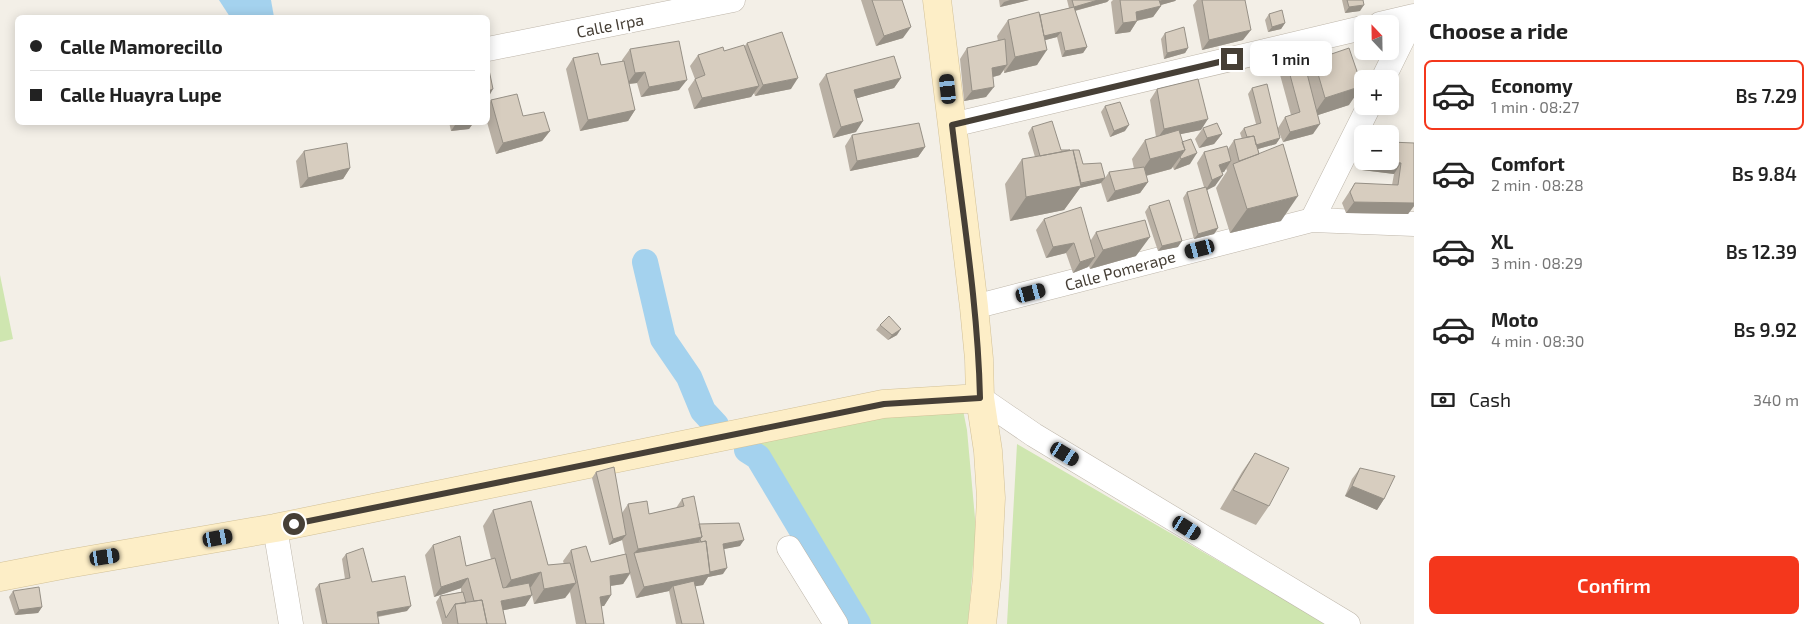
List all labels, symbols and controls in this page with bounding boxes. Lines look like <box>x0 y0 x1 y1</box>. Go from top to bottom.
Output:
street label: Calle Irpa <box>575 9 645 41</box>
north arrow <box>1354 15 1399 60</box>
map controls <box>1354 15 1399 170</box>
text: Choose a ride <box>1429 17 1568 43</box>
text: Calle Mamorecillo <box>60 35 223 58</box>
callout: 1 min <box>1250 42 1332 76</box>
route end <box>1221 48 1243 70</box>
text: 1 min <box>1272 49 1310 68</box>
button: + <box>1354 70 1399 115</box>
car <box>938 73 957 105</box>
icon: car <box>1431 73 1476 118</box>
text: Economy <box>1491 74 1573 97</box>
text: Calle Huayra Lupe <box>60 83 222 106</box>
text: Bs 7.29 <box>1735 84 1797 107</box>
text: 1 min · 08:27 <box>1491 97 1579 116</box>
button: − <box>1354 125 1399 170</box>
icon: car <box>1431 151 1476 196</box>
text: Comfort <box>1491 152 1565 175</box>
text: Bs 9.84 <box>1732 162 1797 185</box>
text: 2 min · 08:28 <box>1491 175 1584 194</box>
icon: car <box>1431 229 1476 274</box>
text: XL <box>1491 230 1513 253</box>
car <box>1183 238 1216 260</box>
text: Bs 12.39 <box>1726 240 1797 263</box>
street label: Calle Pomerape <box>1063 246 1177 294</box>
text: 3 min · 08:29 <box>1491 253 1583 272</box>
car <box>1014 282 1047 304</box>
icon: car <box>1431 307 1476 352</box>
text: Moto <box>1491 308 1539 331</box>
text: Bs 9.92 <box>1733 318 1797 341</box>
text: 4 min · 08:30 <box>1491 331 1584 350</box>
icon: cash <box>1429 386 1457 414</box>
text: Cash <box>1469 388 1511 411</box>
text: 340 m <box>1753 390 1799 409</box>
car <box>1048 440 1081 468</box>
route start <box>283 513 305 535</box>
car <box>1170 514 1203 542</box>
car <box>201 528 234 548</box>
car <box>89 547 120 567</box>
button: Confirm <box>1429 556 1799 614</box>

